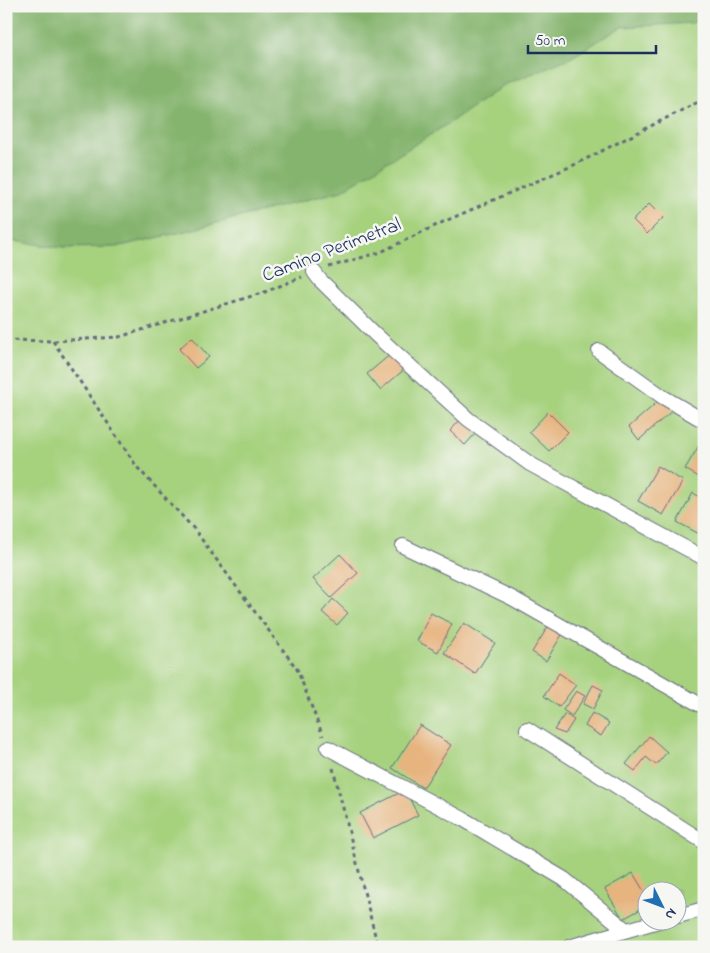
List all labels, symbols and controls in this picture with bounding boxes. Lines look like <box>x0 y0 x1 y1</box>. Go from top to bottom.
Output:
scale bar <box>528 22 655 54</box>
text: 50 m <box>535 30 566 52</box>
street label: Camino Perimetral <box>258 211 406 291</box>
north arrow <box>638 880 688 930</box>
text: N <box>660 903 682 924</box>

